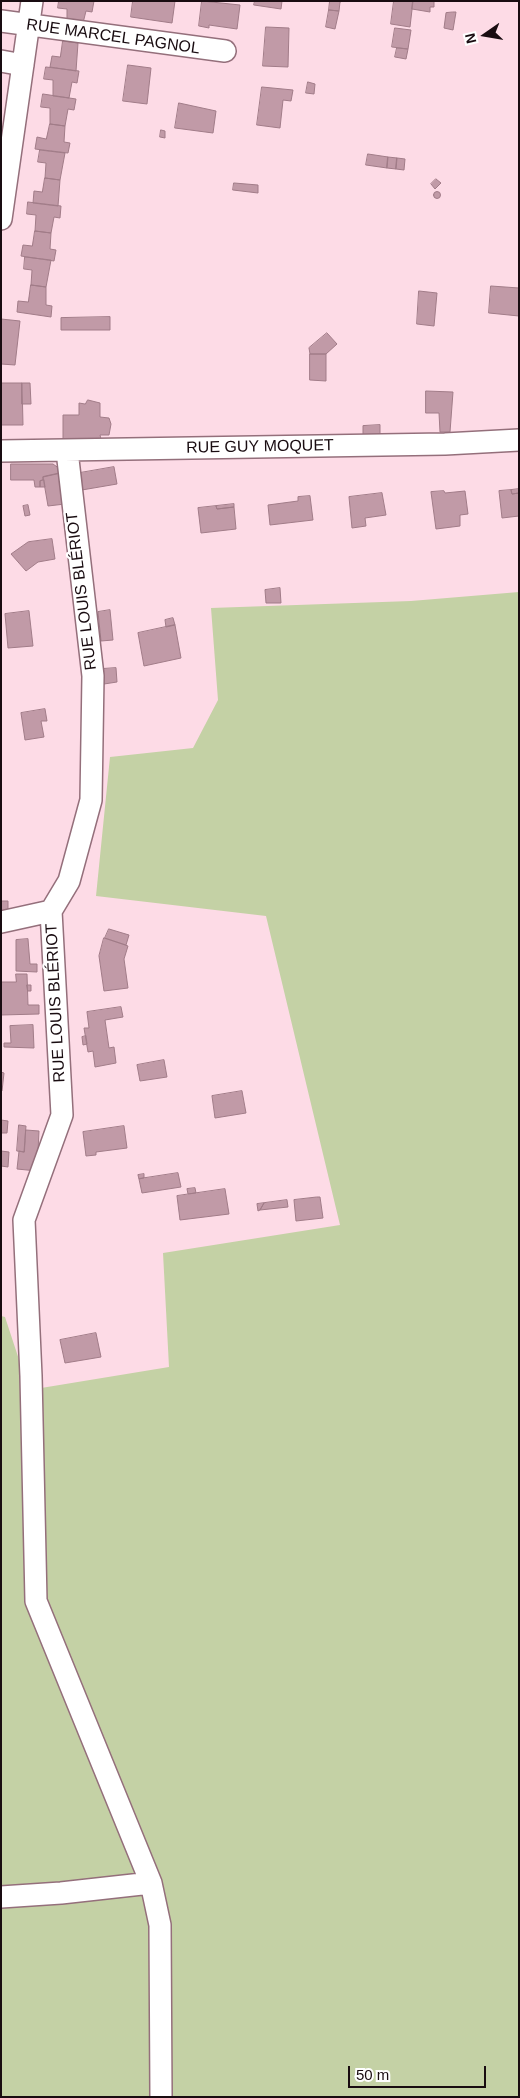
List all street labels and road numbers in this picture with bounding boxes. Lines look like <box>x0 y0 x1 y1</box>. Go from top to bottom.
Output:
street label: RUE MARCEL PAGNOL <box>25 15 201 59</box>
street label: RUE GUY MOQUET <box>186 436 334 458</box>
street label: RUE LOUIS BLÉRIOT <box>63 511 101 671</box>
street label: RUE LOUIS BLÉRIOT <box>42 923 70 1083</box>

